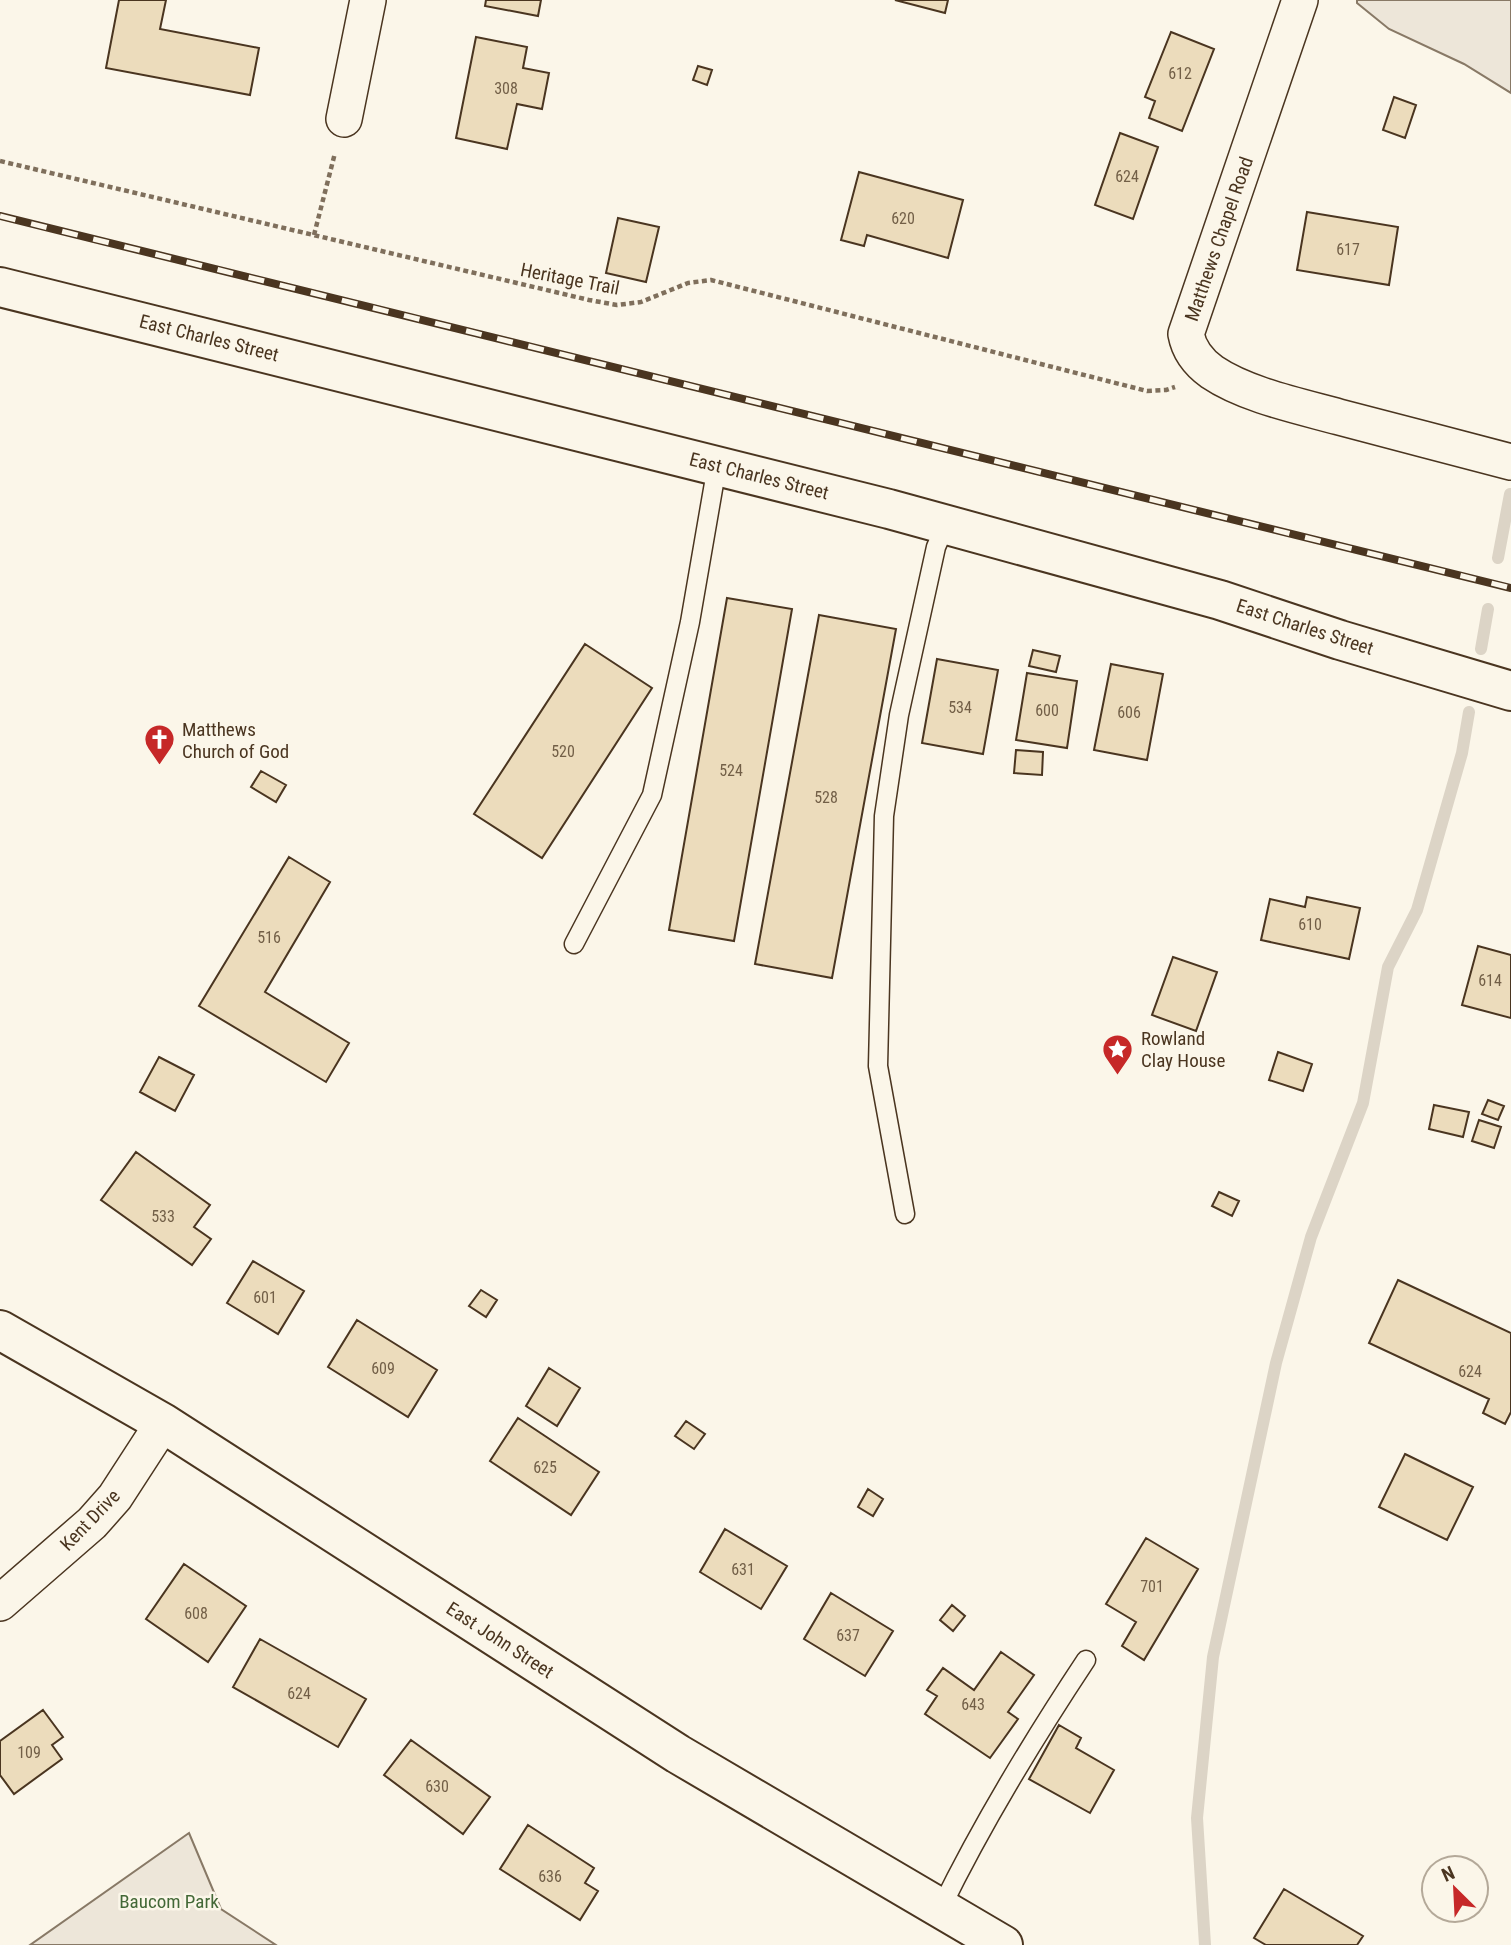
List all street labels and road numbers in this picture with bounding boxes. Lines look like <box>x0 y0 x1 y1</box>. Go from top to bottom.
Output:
street label: Matthews Chapel Road <box>1180 154 1258 324</box>
street label: Heritage Trail <box>519 258 621 300</box>
street label: East Charles Street <box>137 310 281 366</box>
street label: East Charles Street <box>687 448 831 504</box>
street label: East Charles Street <box>1234 594 1376 660</box>
street label: Kent Drive <box>55 1485 125 1555</box>
street label: East John Street <box>442 1597 558 1683</box>

